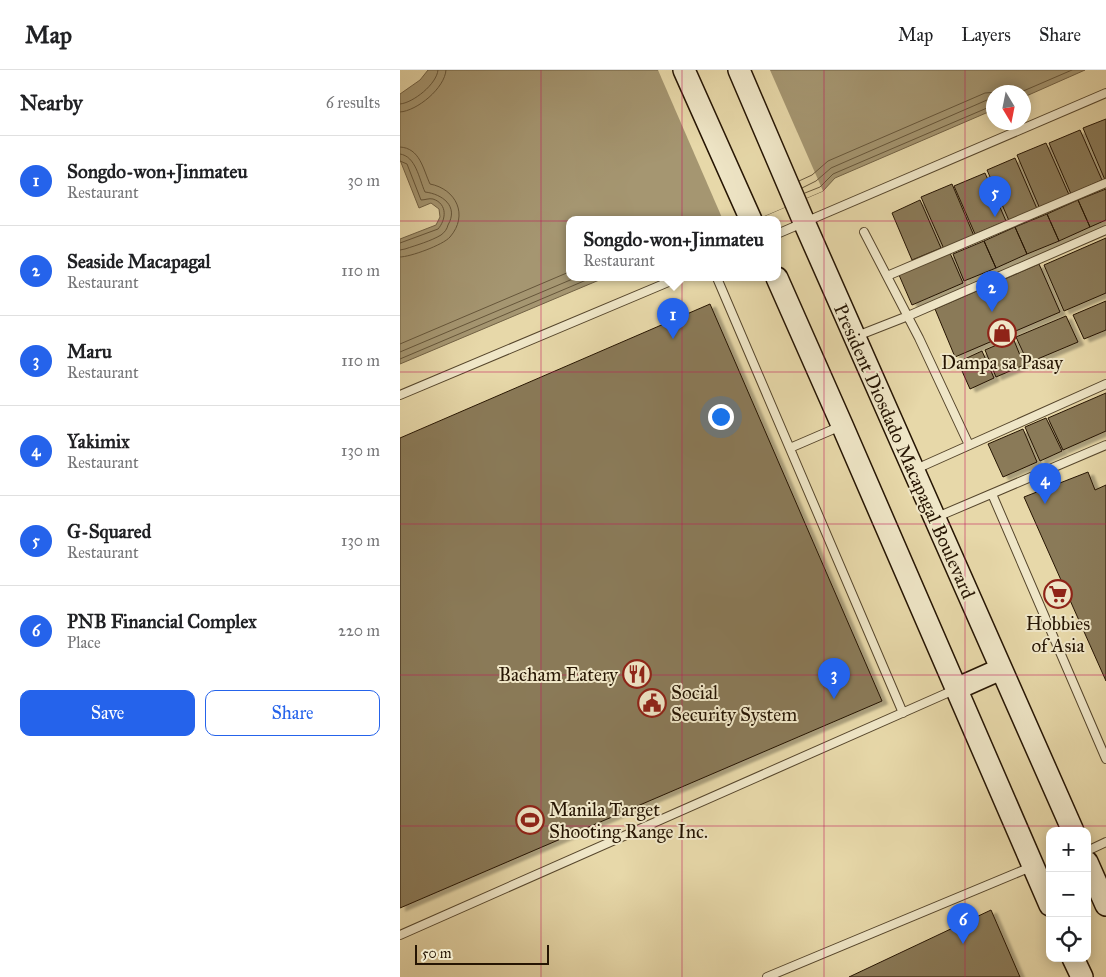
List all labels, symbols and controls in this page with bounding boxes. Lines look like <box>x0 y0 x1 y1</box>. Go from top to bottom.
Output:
text: Map <box>25 20 72 50</box>
text: Map <box>898 24 933 46</box>
text: Layers <box>961 24 1011 46</box>
text: Share <box>1039 24 1081 46</box>
north arrow <box>986 85 1031 130</box>
text: Nearby <box>20 90 83 116</box>
text: 6 results <box>326 93 380 112</box>
text: Songdo-won+Jinmateu <box>67 160 248 183</box>
text: 1 <box>33 171 39 190</box>
text: 30 m <box>347 171 380 190</box>
pin: 5 <box>979 176 1011 217</box>
text: Restaurant <box>67 183 139 202</box>
popup <box>566 216 781 281</box>
text: Songdo-won+Jinmateu <box>583 228 764 251</box>
text: Seaside Macapagal <box>67 250 211 273</box>
text: Restaurant <box>583 251 655 270</box>
text: 2 <box>32 261 40 280</box>
text: 110 m <box>341 261 380 280</box>
pin: 2 <box>976 271 1008 312</box>
text: Restaurant <box>67 273 139 292</box>
pin: 1 <box>657 298 689 339</box>
street label: President Diosdado Macapagal Boulevard <box>828 300 980 603</box>
shop icon: Dampa sa Pasay <box>987 318 1017 348</box>
text: Maru <box>67 340 112 363</box>
text: 3 <box>33 351 39 370</box>
text: 110 m <box>341 351 380 370</box>
place label: Dampa sa Pasay <box>941 351 1064 374</box>
text: Restaurant <box>67 363 139 382</box>
your location <box>708 404 734 430</box>
text: Yakimix <box>67 430 130 453</box>
text: 4 <box>32 441 40 460</box>
text: 130 m <box>341 441 380 460</box>
text: Restaurant <box>67 453 139 472</box>
pin: 4 <box>1029 463 1061 504</box>
text: G-Squared <box>67 520 151 543</box>
text: 5 <box>32 531 40 550</box>
text: 130 m <box>341 531 380 550</box>
text: Restaurant <box>67 543 139 562</box>
supermarket icon: Hobbies of Asia <box>1043 579 1073 609</box>
text: PNB Financial Complex <box>67 610 257 633</box>
place label: Hobbies of Asia <box>1026 612 1090 657</box>
text: 6 <box>32 621 40 640</box>
text: 220 m <box>338 621 380 640</box>
text: Place <box>67 633 101 652</box>
pin: 3 <box>818 658 850 699</box>
restaurant icon: Bacham Eatery <box>622 659 652 689</box>
place label: Bacham Eatery <box>498 663 619 686</box>
place label: Social Security System <box>671 681 797 726</box>
public building icon: Social Security System <box>637 688 667 718</box>
button: Save <box>20 690 195 736</box>
button: Share <box>205 690 380 736</box>
place label: Manila Target Shooting Range Inc. <box>549 798 708 844</box>
sports icon: Manila Target Shooting Range Inc. <box>515 805 545 835</box>
map controls <box>1046 827 1091 962</box>
button: + <box>1046 827 1091 872</box>
button: − <box>1046 872 1091 917</box>
pin: 6 <box>947 903 979 944</box>
button: locate <box>1046 917 1091 962</box>
scale bar <box>415 942 549 965</box>
text: 50 m <box>422 945 451 962</box>

